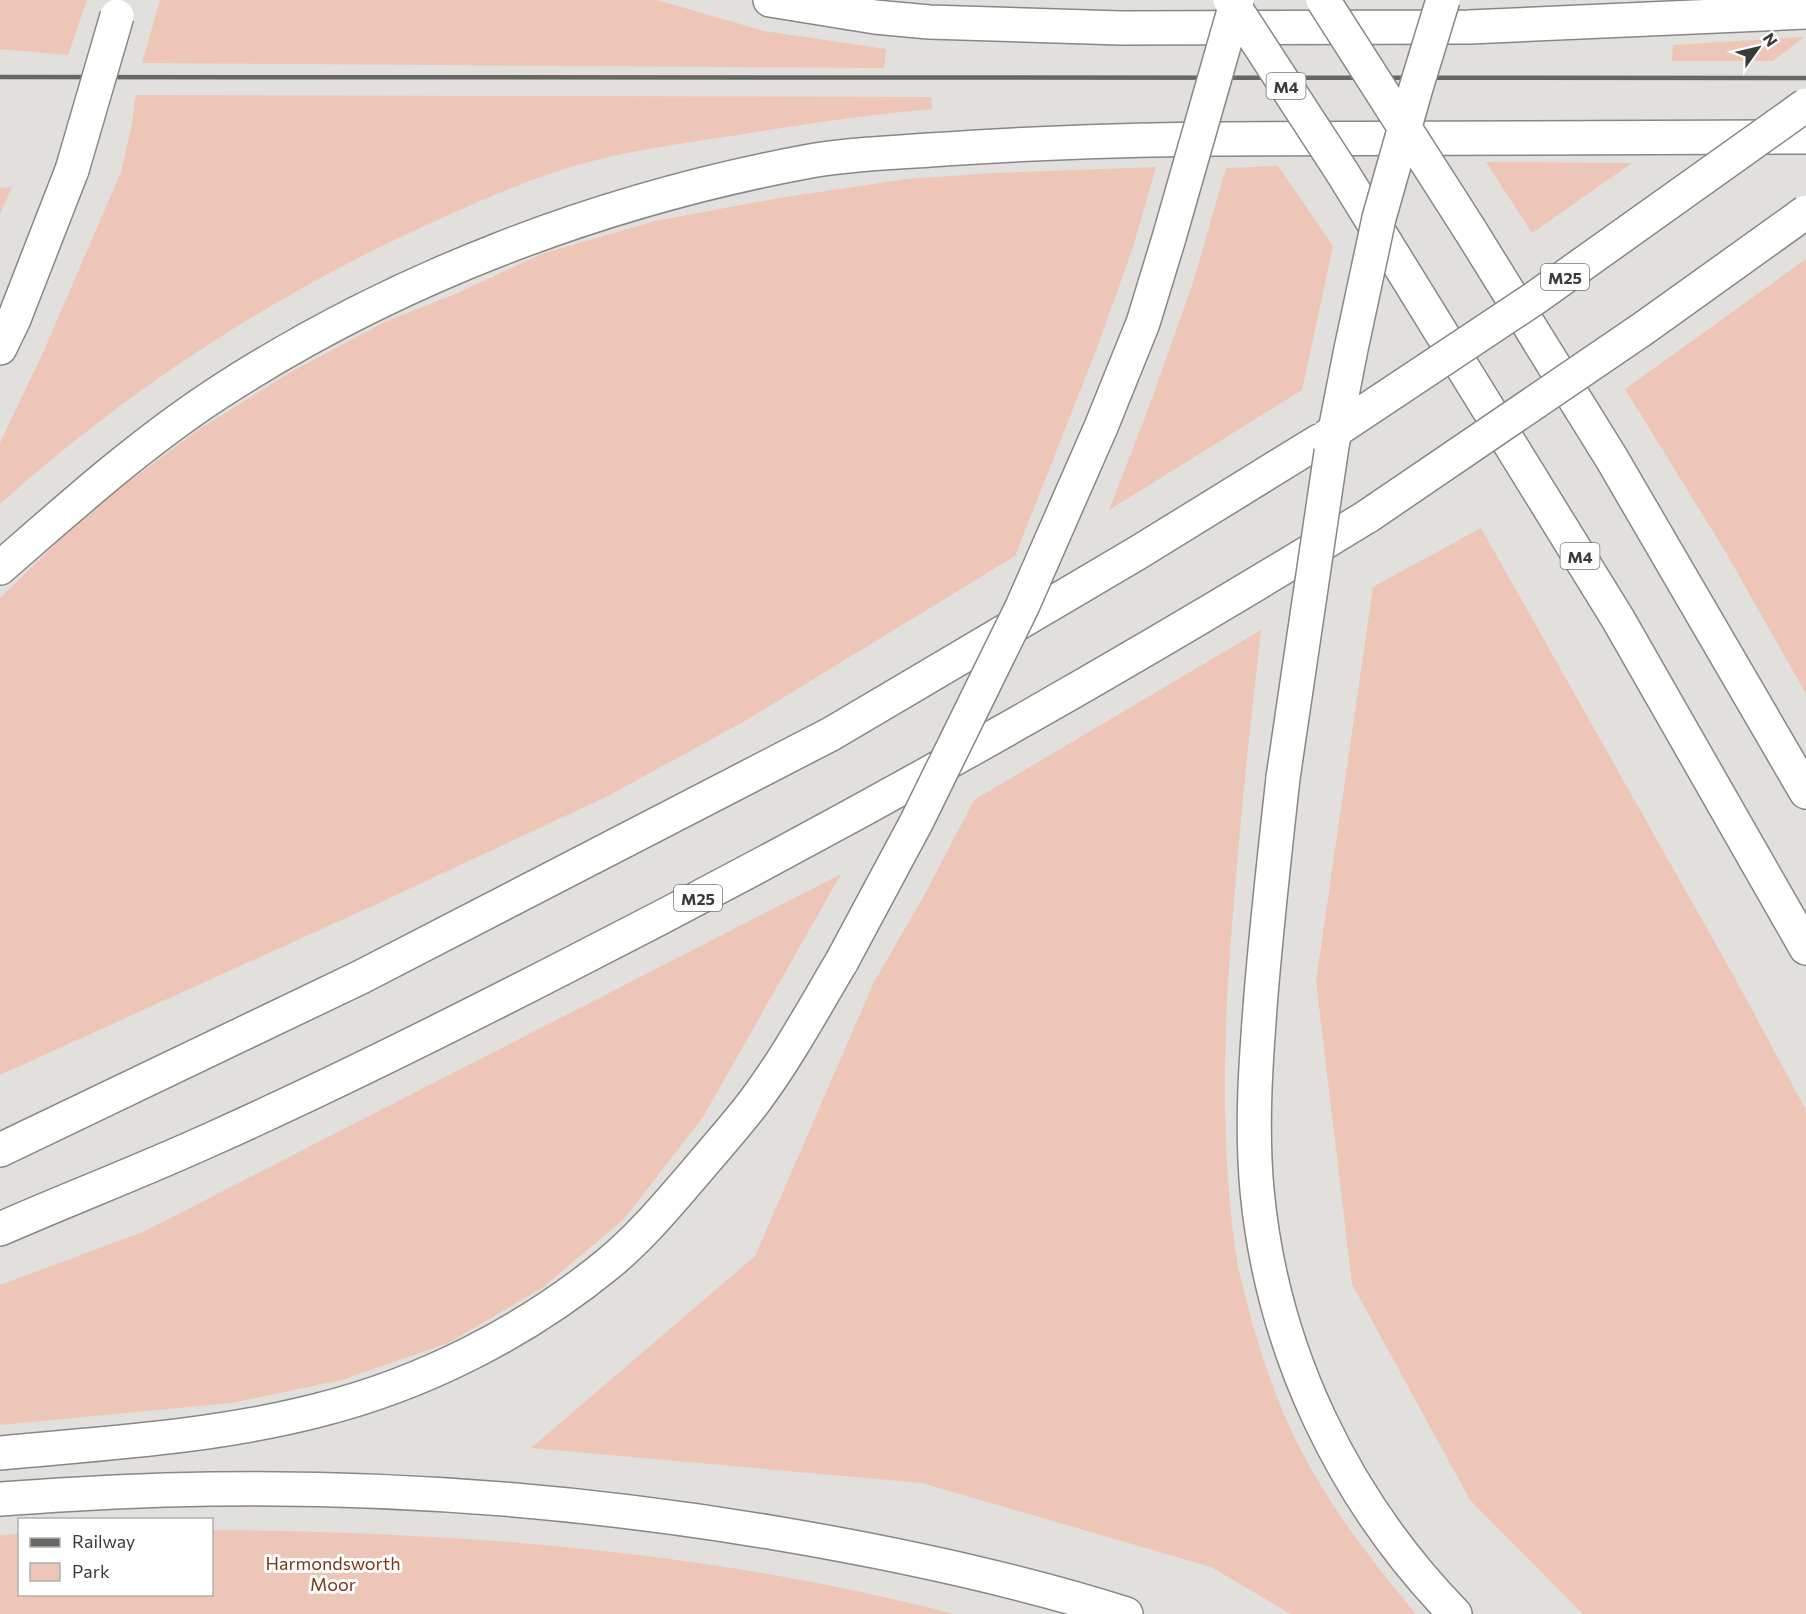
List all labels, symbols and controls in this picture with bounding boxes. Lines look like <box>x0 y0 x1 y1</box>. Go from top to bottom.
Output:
north arrow <box>1728 18 1788 78</box>
text: N <box>1760 29 1782 50</box>
road number: M4 <box>1266 73 1306 99</box>
road number: M25 <box>1541 264 1589 290</box>
road number: M4 <box>1560 543 1600 569</box>
road number: M25 <box>674 885 722 911</box>
legend <box>18 1518 213 1596</box>
text: Railway <box>72 1530 135 1552</box>
park label: Harmondsworth Moor <box>265 1552 401 1595</box>
text: Park <box>72 1560 110 1582</box>

